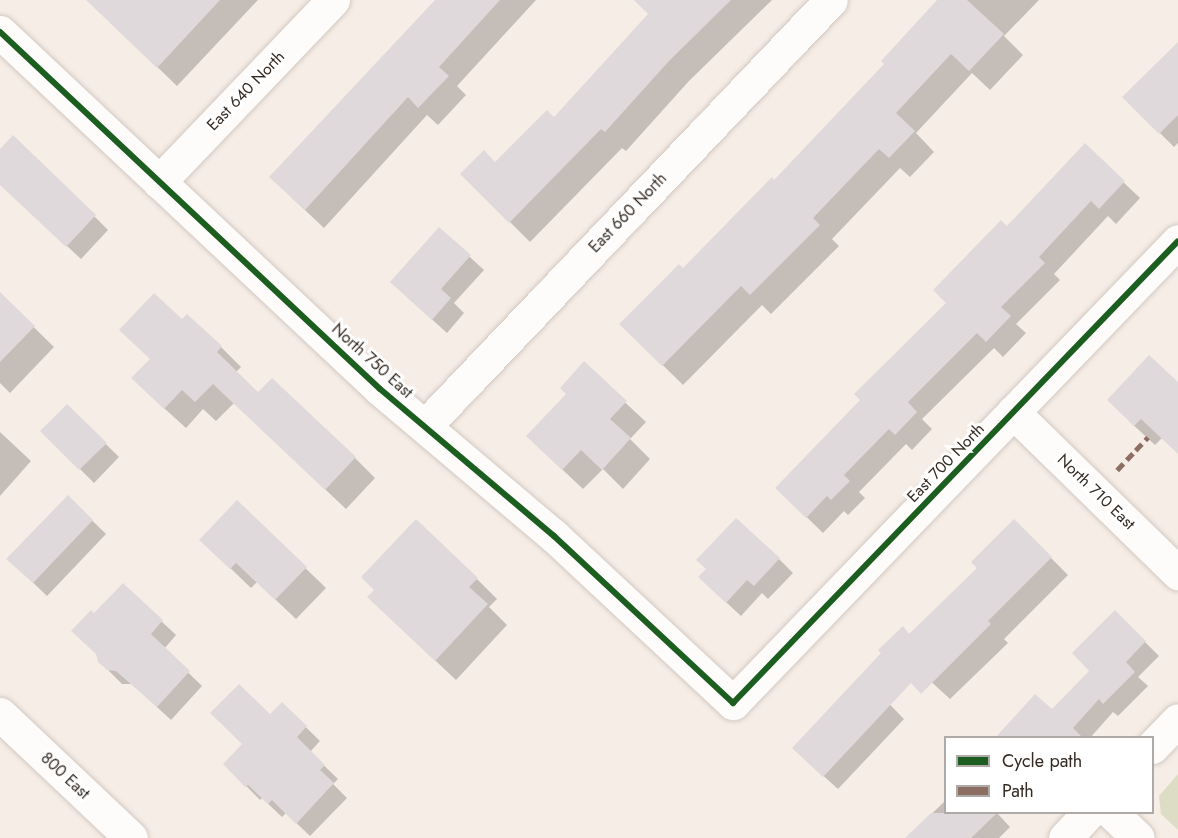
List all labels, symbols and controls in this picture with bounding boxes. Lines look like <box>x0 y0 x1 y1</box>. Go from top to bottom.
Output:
street label: East 640 North <box>203 47 289 135</box>
street label: East 660 North <box>585 169 671 257</box>
street label: North 750 East <box>328 320 416 402</box>
street label: East 700 North <box>903 419 989 507</box>
street label: North 710 East <box>1053 450 1139 534</box>
legend <box>944 736 1154 814</box>
text: Cycle path <box>1002 748 1082 774</box>
street label: 800 East <box>37 749 93 803</box>
text: Path <box>1002 778 1034 804</box>

